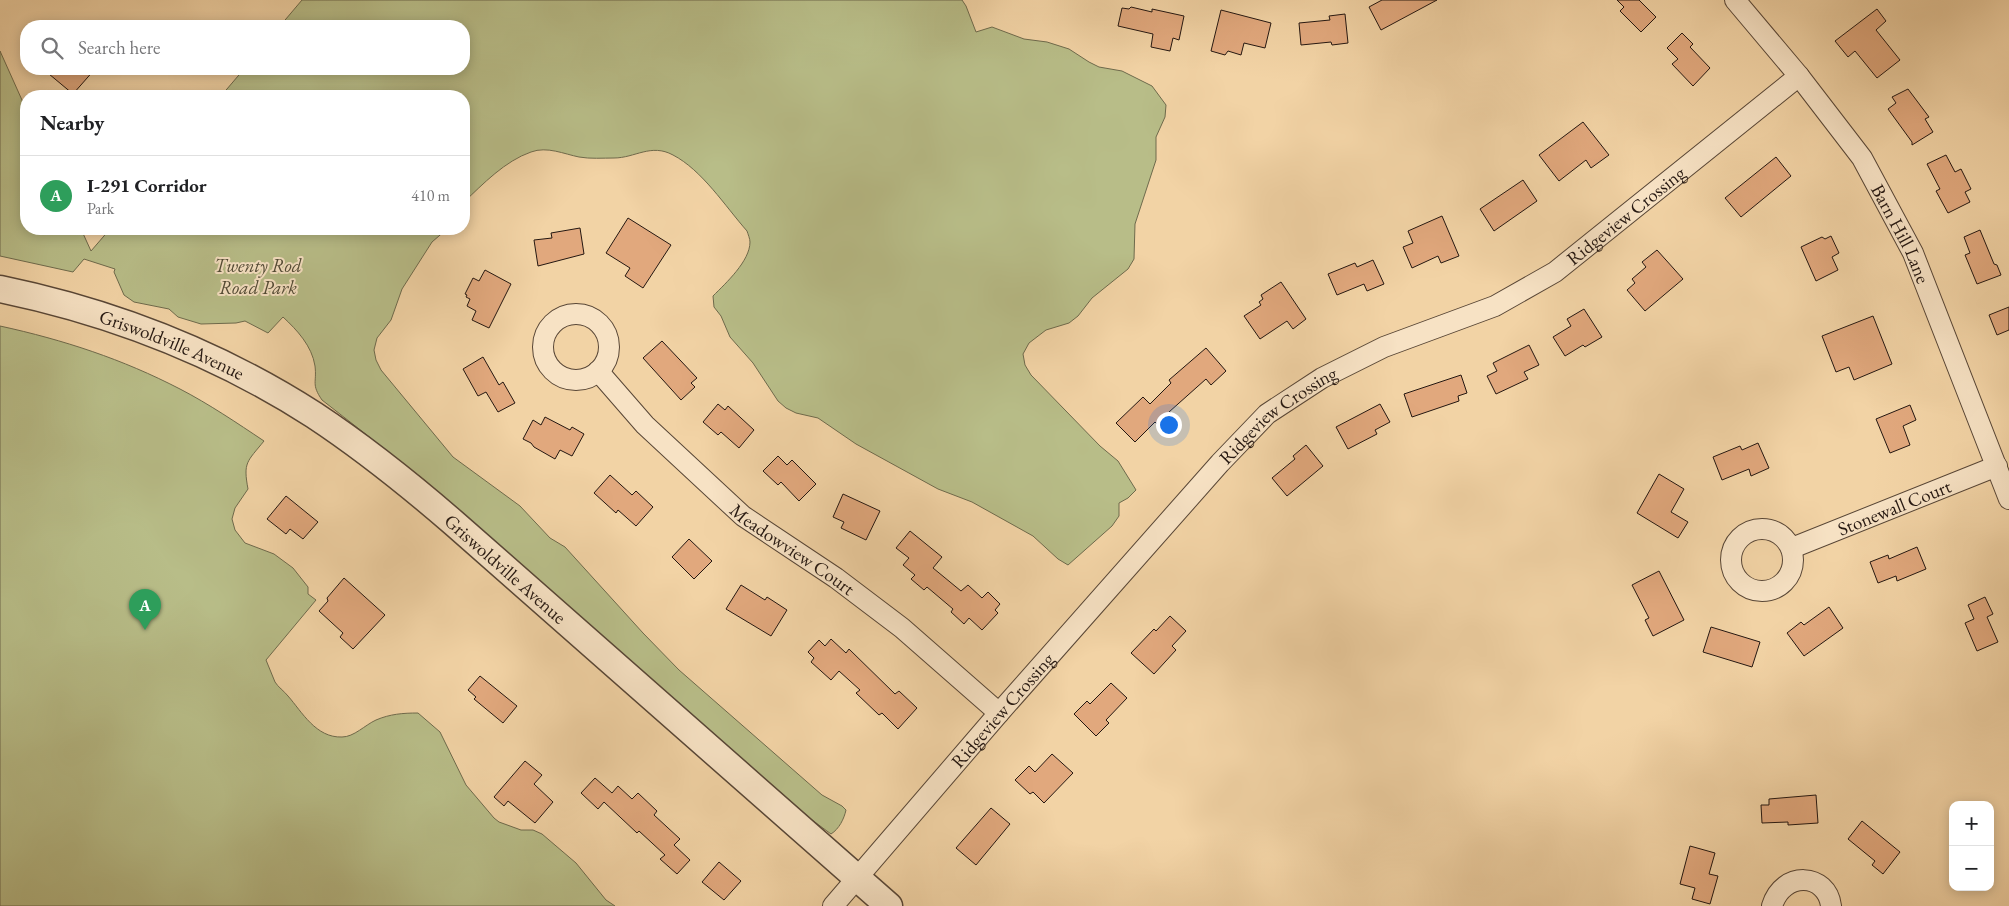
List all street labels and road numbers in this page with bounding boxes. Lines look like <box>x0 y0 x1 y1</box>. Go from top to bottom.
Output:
street label: Ridgeview Crossing <box>1561 160 1691 271</box>
street label: Barn Hill Lane <box>1866 180 1936 287</box>
street label: Griswoldville Avenue <box>96 303 249 385</box>
street label: Ridgeview Crossing <box>1213 360 1341 469</box>
street label: Stonewall Court <box>1834 473 1955 541</box>
street label: Meadowview Court <box>725 498 860 601</box>
street label: Griswoldville Avenue <box>439 508 572 629</box>
street label: Ridgeview Crossing <box>945 646 1060 773</box>

